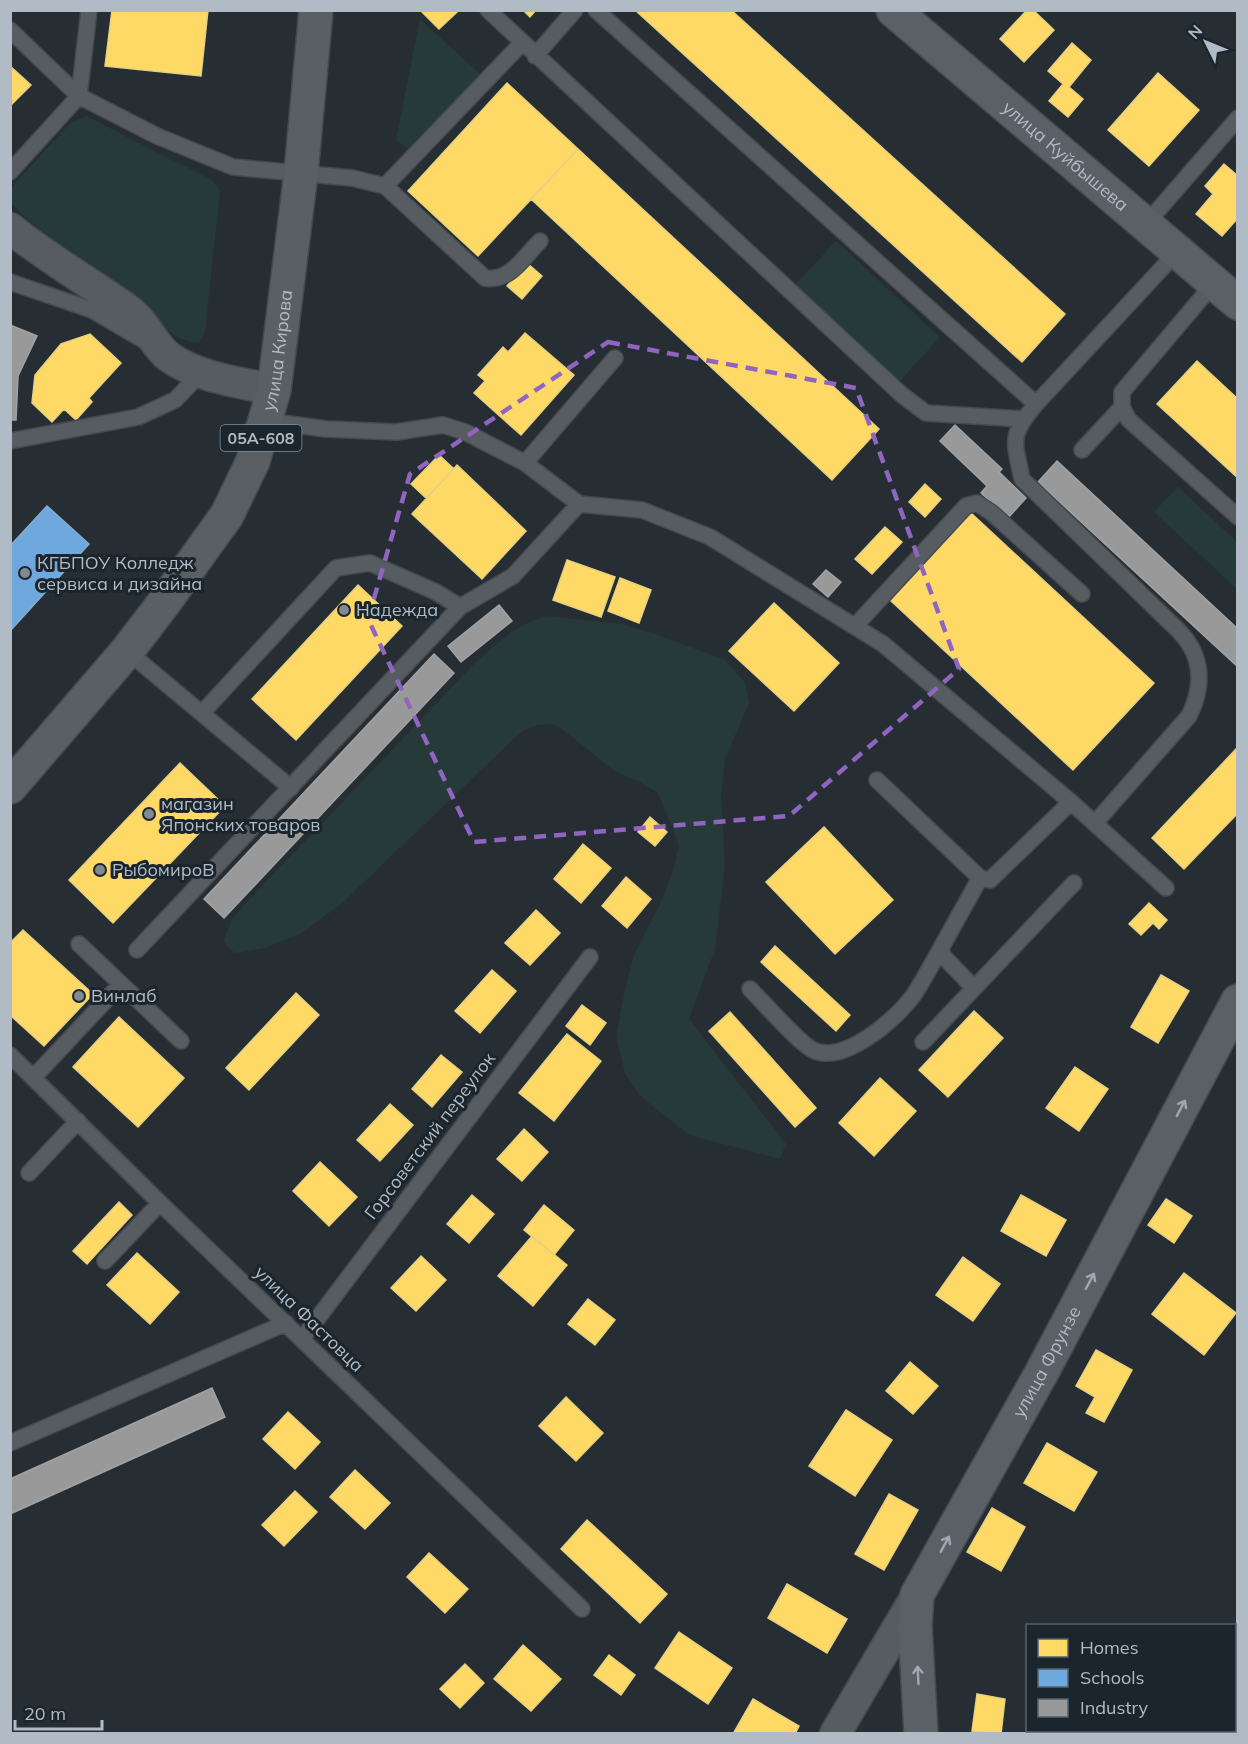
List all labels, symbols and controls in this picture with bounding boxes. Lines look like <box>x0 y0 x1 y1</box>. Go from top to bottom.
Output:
north arrow <box>1176 12 1236 72</box>
text: N <box>1184 21 1206 43</box>
street label: улица Куйбышева <box>998 96 1134 216</box>
street label: улица Кирова <box>256 288 297 414</box>
road number: 05А-608 <box>220 425 302 451</box>
place label: КГБПОУ Колледж сервиса и дизайна <box>37 551 202 595</box>
marker: КГБПОУ Колледж сервиса и дизайна <box>18 566 32 580</box>
place label: Надежда <box>356 598 438 621</box>
marker: Надежда <box>337 603 351 617</box>
place label: магазин Японских товаров <box>161 792 320 836</box>
marker: магазин Японских товаров <box>142 807 156 821</box>
place label: РыбомироВ <box>112 858 214 881</box>
marker: РыбомироВ <box>93 863 107 877</box>
place label: Винлаб <box>91 984 157 1007</box>
marker: Винлаб <box>72 989 86 1003</box>
street label: Горсоветский переулок <box>359 1047 500 1224</box>
one-way arrow <box>1176 1100 1187 1118</box>
street label: улица Фастовца <box>250 1261 369 1377</box>
one-way arrow <box>1085 1272 1096 1290</box>
street label: улица Фрунзе <box>1007 1302 1086 1421</box>
one-way arrow <box>940 1535 951 1553</box>
legend <box>1026 1624 1236 1732</box>
text: Homes <box>1080 1636 1139 1659</box>
one-way arrow <box>912 1666 923 1686</box>
text: Schools <box>1080 1666 1145 1689</box>
scale bar <box>15 1693 102 1731</box>
text: Industry <box>1080 1696 1149 1719</box>
text: 20 m <box>24 1702 66 1725</box>

